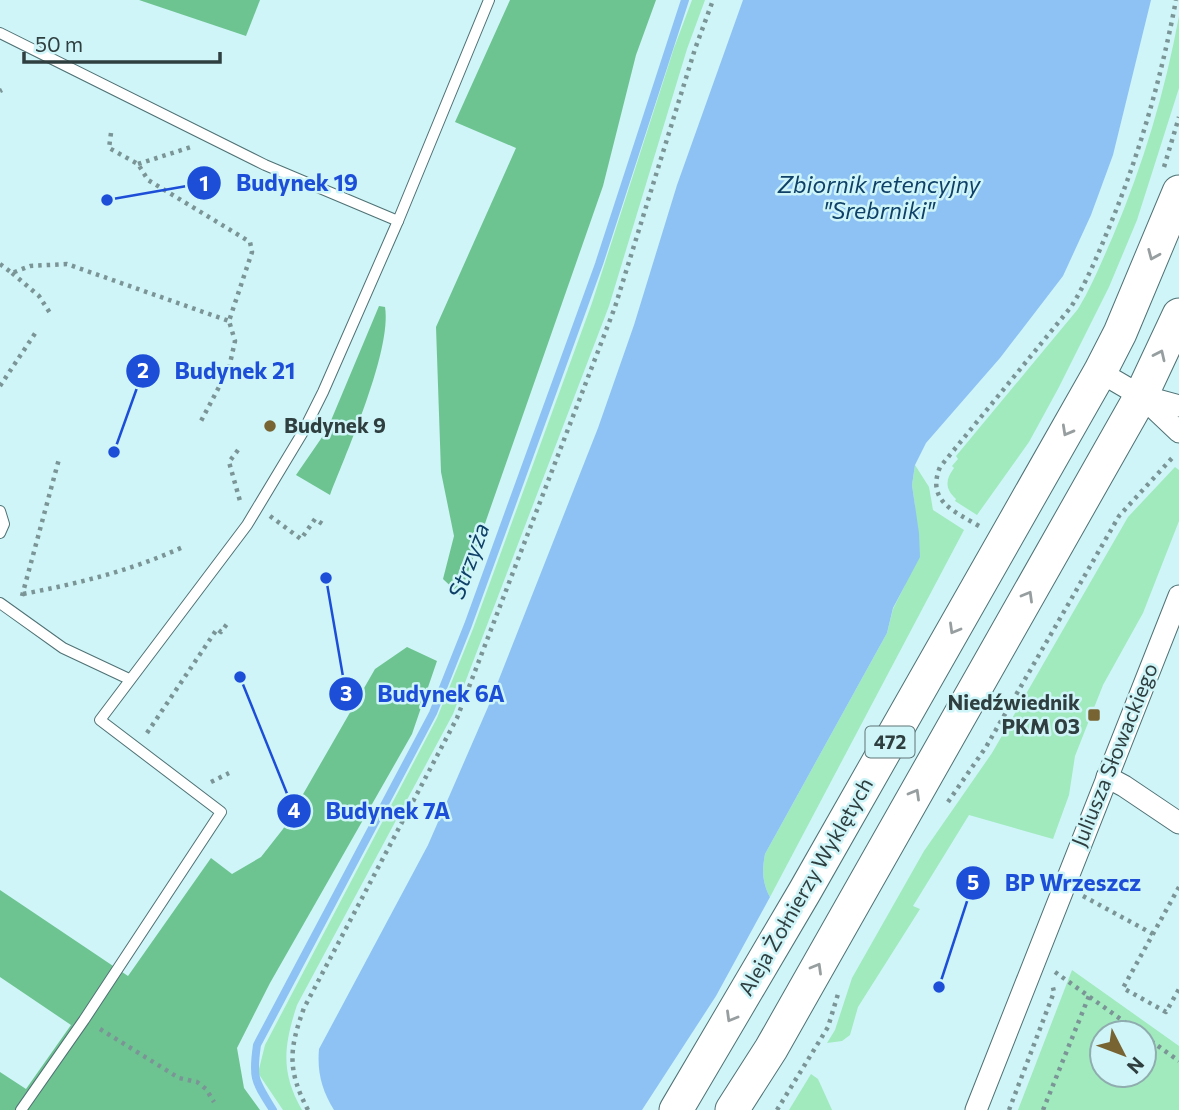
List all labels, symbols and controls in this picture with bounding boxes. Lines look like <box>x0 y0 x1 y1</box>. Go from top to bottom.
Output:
scale bar <box>24 21 220 65</box>
text: 50 m <box>35 31 83 56</box>
callout: Budynek 19 <box>187 161 372 205</box>
text: Budynek 19 <box>236 168 358 196</box>
text: 1 <box>199 170 209 195</box>
water label: Zbiornik retencyjny "Srebrniki" <box>777 170 982 224</box>
one-way arrow <box>1147 248 1161 260</box>
callout: Budynek 21 <box>126 349 310 393</box>
one-way arrow <box>1152 350 1166 362</box>
text: Budynek 21 <box>175 356 295 384</box>
text: 2 <box>137 357 149 382</box>
place label: Budynek 9 <box>284 412 386 437</box>
marker: Budynek 9 <box>262 418 278 434</box>
one-way arrow <box>1062 424 1075 436</box>
water label: Strzyża <box>441 519 495 602</box>
one-way arrow <box>1020 591 1033 604</box>
one-way arrow <box>949 621 962 634</box>
street label: Juliusza Słowackiego <box>1065 659 1162 850</box>
callout: Budynek 6A <box>328 672 519 716</box>
text: Budynek 6A <box>377 679 505 707</box>
text: 3 <box>340 680 352 705</box>
place label: Niedźwiednik PKM 03 <box>948 689 1080 738</box>
marker: Niedźwiednik PKM 03 <box>1086 707 1102 723</box>
road number: 472 <box>866 726 914 758</box>
street label: Aleja Żołnierzy Wyklętych <box>732 773 877 1000</box>
callout: Budynek 7A <box>277 789 465 833</box>
one-way arrow <box>907 789 920 801</box>
text: Budynek 7A <box>326 796 451 824</box>
text: 4 <box>288 797 301 822</box>
callout: BP Wrzeszcz <box>956 861 1155 905</box>
text: BP Wrzeszcz <box>1005 868 1141 896</box>
text: 5 <box>967 869 979 894</box>
one-way arrow <box>809 963 822 975</box>
one-way arrow <box>727 1010 740 1023</box>
north arrow <box>1088 1019 1158 1089</box>
text: N <box>1123 1053 1149 1079</box>

